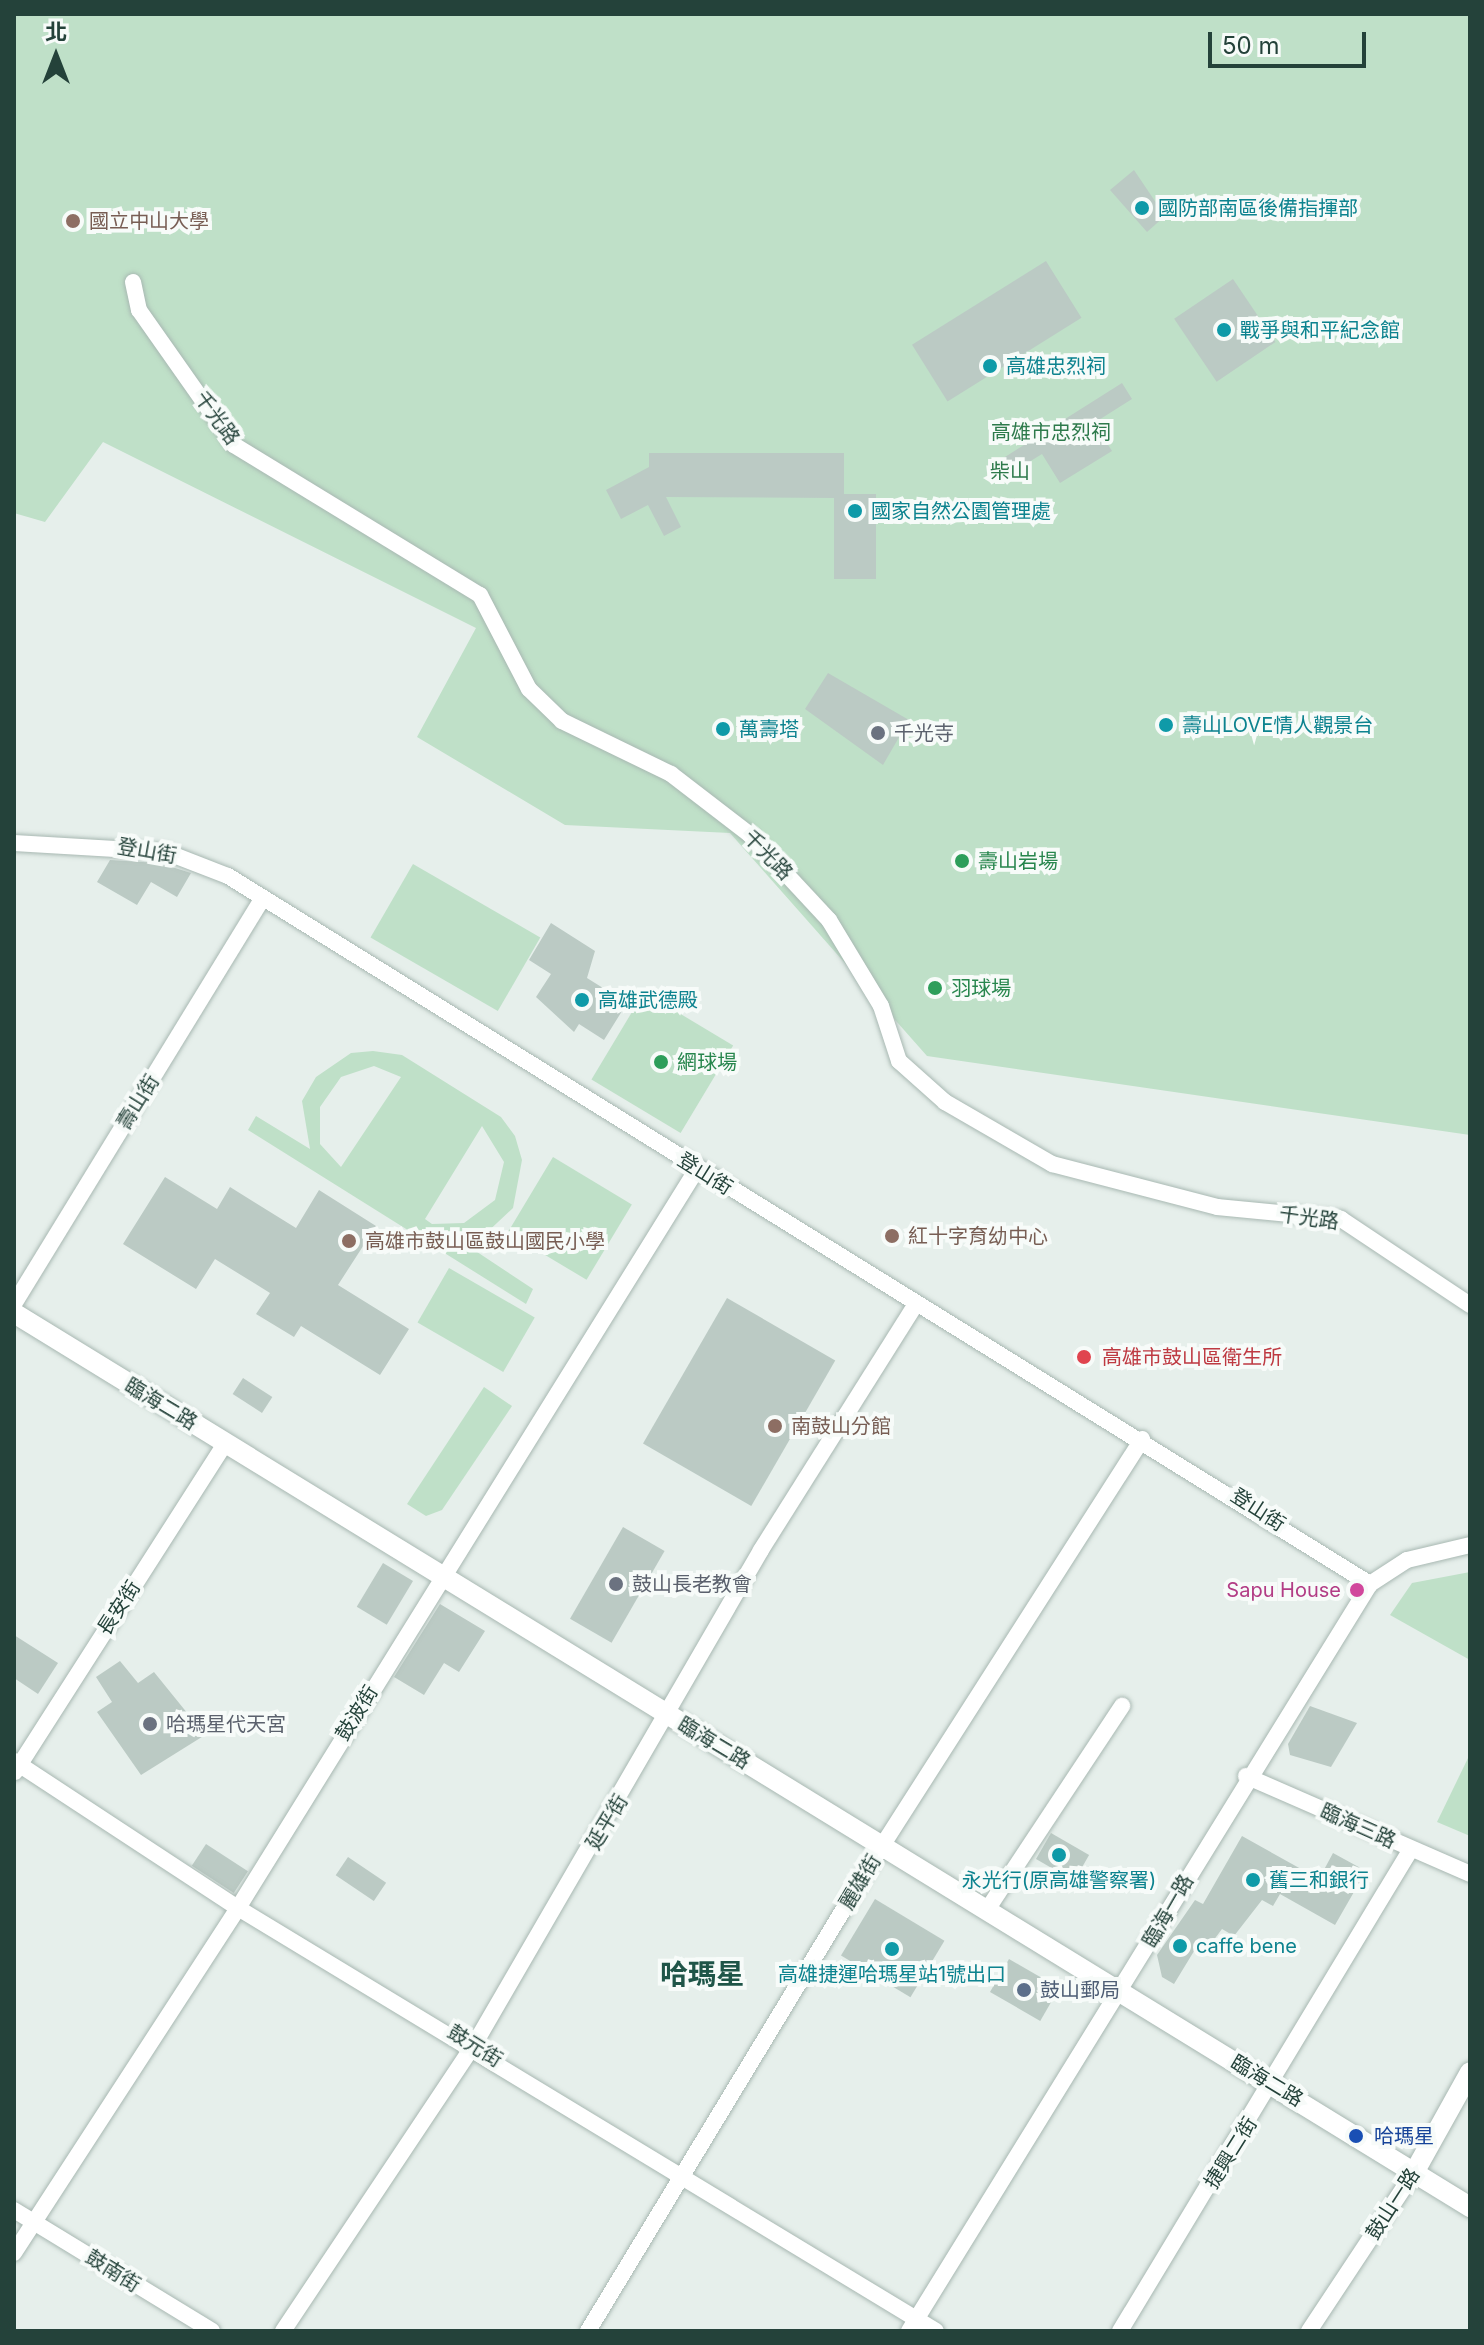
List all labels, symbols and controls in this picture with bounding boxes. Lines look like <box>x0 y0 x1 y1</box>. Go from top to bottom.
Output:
north arrow <box>16 16 96 96</box>
scale bar <box>1212 16 1370 66</box>
text: 北 <box>45 19 67 45</box>
text: 50 m <box>1222 31 1280 60</box>
place label: 國防部南區後備指揮部 <box>1158 196 1358 220</box>
marker: 國防部南區後備指揮部 <box>1133 199 1151 217</box>
place label: 國立中山大學 <box>89 209 209 233</box>
marker: 國立中山大學 <box>64 212 82 230</box>
place label: 戰爭與和平紀念館 <box>1240 318 1400 342</box>
marker: 戰爭與和平紀念館 <box>1215 321 1233 339</box>
place label: 高雄忠烈祠 <box>1006 354 1106 378</box>
marker: 高雄忠烈祠 <box>981 357 999 375</box>
street label: 千光路 <box>190 387 244 449</box>
park label: 高雄市忠烈祠 <box>991 420 1111 444</box>
park label: 柴山 <box>990 459 1030 483</box>
place label: 國家自然公園管理處 <box>871 499 1051 523</box>
marker: 國家自然公園管理處 <box>846 502 864 520</box>
place label: 壽山LOVE情人觀景台 <box>1182 713 1373 737</box>
marker: 壽山LOVE情人觀景台 <box>1157 716 1175 734</box>
place label: 萬壽塔 <box>739 717 799 741</box>
marker: 萬壽塔 <box>714 720 732 738</box>
place label: 千光寺 <box>894 721 954 745</box>
marker: 千光寺 <box>869 724 887 742</box>
street label: 千光路 <box>739 825 797 885</box>
street label: 登山街 <box>115 834 179 868</box>
place label: 壽山岩場 <box>978 849 1058 873</box>
marker: 壽山岩場 <box>953 852 971 870</box>
place label: 羽球場 <box>951 976 1011 1000</box>
marker: 羽球場 <box>926 979 944 997</box>
place label: 高雄武德殿 <box>598 988 698 1012</box>
marker: 高雄武德殿 <box>573 991 591 1009</box>
place label: 網球場 <box>677 1050 737 1074</box>
marker: 網球場 <box>652 1053 670 1071</box>
street label: 壽山街 <box>112 1070 164 1134</box>
street label: 登山街 <box>673 1148 737 1200</box>
street label: 千光路 <box>1278 1202 1340 1234</box>
place label: 紅十字育幼中心 <box>908 1224 1048 1248</box>
marker: 紅十字育幼中心 <box>883 1227 901 1245</box>
place label: 高雄市鼓山區鼓山國民小學 <box>365 1229 605 1253</box>
marker: 高雄市鼓山區鼓山國民小學 <box>340 1232 358 1250</box>
place label: 高雄市鼓山區衛生所 <box>1102 1345 1282 1369</box>
marker: 高雄市鼓山區衛生所 <box>1073 1346 1095 1368</box>
street label: 臨海二路 <box>121 1373 201 1435</box>
place label: 南鼓山分館 <box>791 1414 891 1438</box>
marker: 南鼓山分館 <box>766 1417 784 1435</box>
street label: 登山街 <box>1226 1484 1290 1536</box>
place label: 鼓山長老教會 <box>632 1572 752 1596</box>
marker: 鼓山長老教會 <box>607 1575 625 1593</box>
street label: 長安街 <box>93 1576 145 1640</box>
place label: Sapu House <box>1226 1578 1341 1602</box>
marker: Sapu House <box>1348 1581 1366 1599</box>
street label: 鼓波街 <box>331 1681 383 1745</box>
place label: 哈瑪星代天宮 <box>166 1712 286 1736</box>
street label: 臨海二路 <box>674 1712 754 1774</box>
marker: 哈瑪星代天宮 <box>141 1715 159 1733</box>
street label: 延平街 <box>581 1790 633 1854</box>
street label: 臨海三路 <box>1317 1799 1399 1853</box>
marker: 永光行(原高雄警察署) <box>1050 1846 1068 1864</box>
street label: 麗雄街 <box>834 1850 886 1914</box>
place label: 永光行(原高雄警察署) <box>962 1868 1156 1892</box>
place label: 舊三和銀行 <box>1269 1868 1369 1892</box>
street label: 臨海一路 <box>1138 1870 1198 1952</box>
marker: 舊三和銀行 <box>1244 1871 1262 1889</box>
place label: caffe bene <box>1196 1934 1297 1958</box>
marker: caffe bene <box>1171 1937 1189 1955</box>
marker: 高雄捷運哈瑪星站1號出口 <box>883 1940 901 1958</box>
district label: 哈瑪星 <box>660 1957 744 1991</box>
place label: 高雄捷運哈瑪星站1號出口 <box>778 1962 1006 1986</box>
place label: 鼓山郵局 <box>1040 1978 1120 2002</box>
marker: 鼓山郵局 <box>1015 1981 1033 1999</box>
street label: 鼓元街 <box>443 2020 507 2072</box>
street label: 臨海二路 <box>1227 2050 1307 2112</box>
street label: 捷興二街 <box>1200 2113 1262 2193</box>
place label: 哈瑪星 <box>1374 2124 1434 2148</box>
marker: 哈瑪星 <box>1345 2125 1367 2147</box>
street label: 鼓山一路 <box>1361 2164 1425 2244</box>
street label: 鼓南街 <box>81 2245 145 2297</box>

